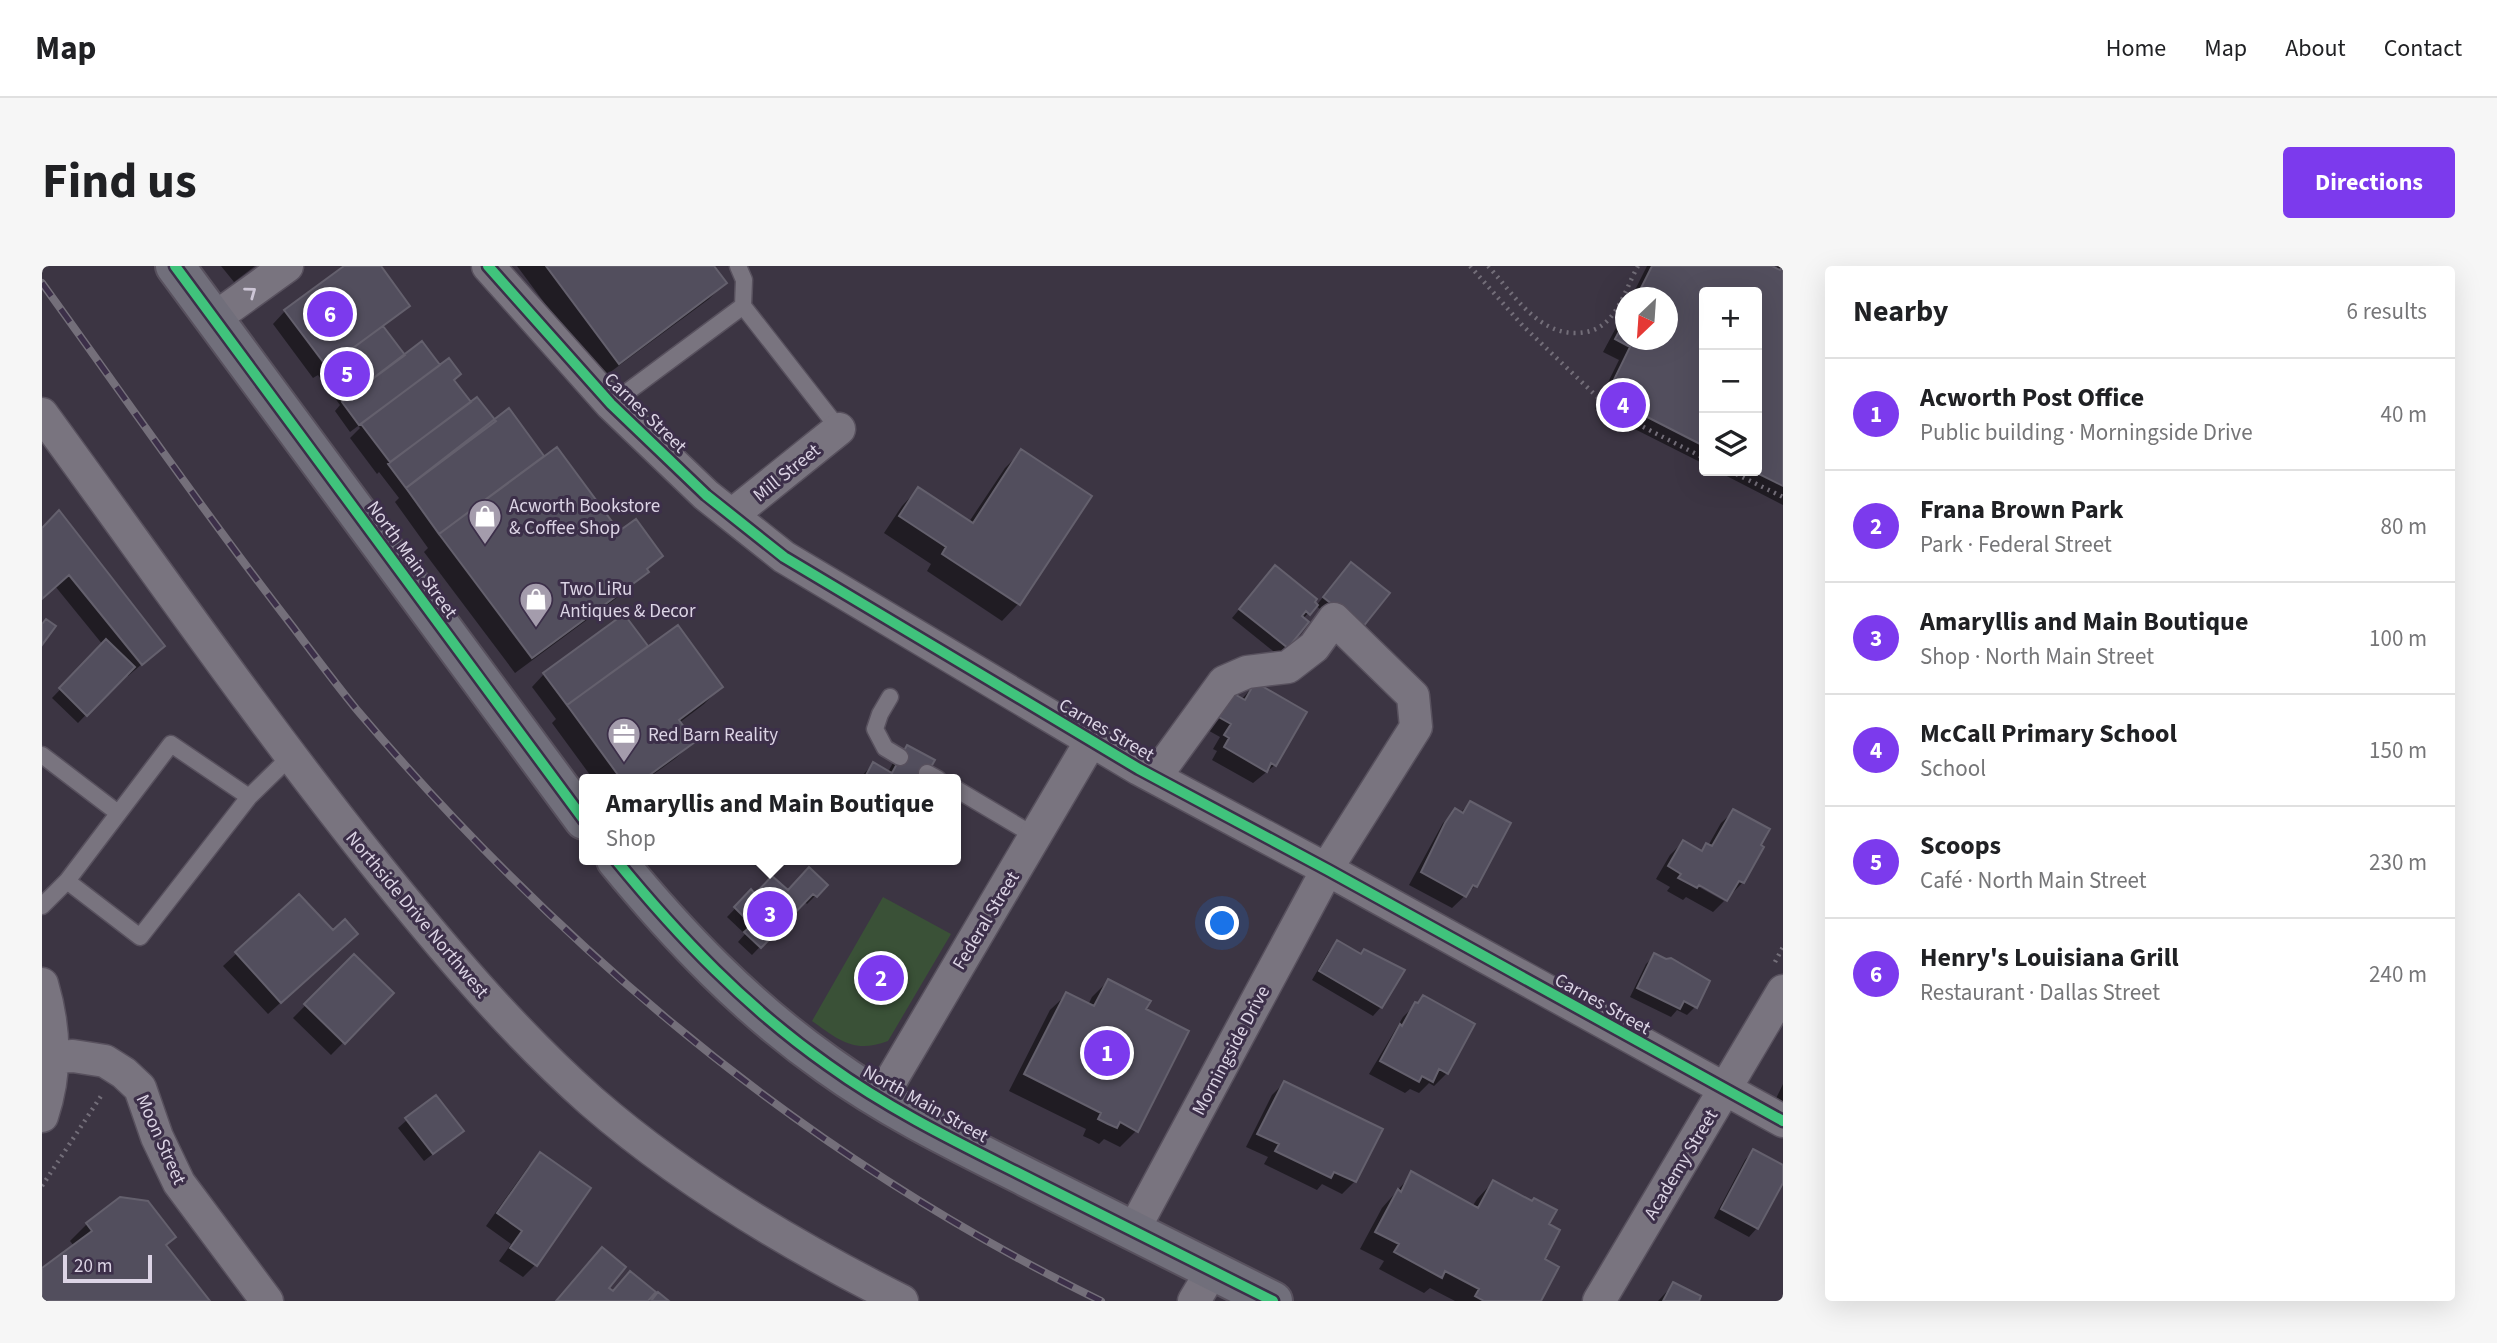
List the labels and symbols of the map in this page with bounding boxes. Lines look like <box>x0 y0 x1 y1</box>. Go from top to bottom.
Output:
north arrow <box>1615 287 1678 350</box>
one-way arrow <box>243 288 256 300</box>
pin: 6 <box>307 288 353 340</box>
pin: 5 <box>324 348 370 400</box>
street label: Carnes Street <box>597 366 693 460</box>
pin: 4 <box>1600 379 1646 431</box>
street label: Mill Street <box>748 437 827 509</box>
place label: Acworth Bookstore & Coffee Shop <box>509 493 660 542</box>
street label: North Main Street <box>360 495 464 625</box>
shop icon: Acworth Bookstore & Coffee Shop <box>466 497 504 546</box>
place label: Two LiRu Antiques & Decor <box>560 576 696 625</box>
shop icon: Two LiRu Antiques & Decor <box>517 580 555 629</box>
street label: Carnes Street <box>1054 692 1159 769</box>
office icon: Red Barn Reality <box>605 715 643 764</box>
place label: Red Barn Reality <box>648 722 778 749</box>
street label: Northside Drive Northwest <box>339 826 495 1005</box>
street label: Federal Street <box>946 866 1027 975</box>
pin: 3 <box>747 888 793 940</box>
your location <box>1205 906 1239 940</box>
pin: 2 <box>858 952 904 1004</box>
street label: Carnes Street <box>1549 967 1656 1042</box>
street label: Morningside Drive <box>1186 981 1277 1120</box>
pin: 1 <box>1084 1027 1130 1079</box>
street label: North Main Street <box>858 1059 993 1150</box>
street label: Moon Street <box>129 1090 193 1190</box>
street label: Academy Street <box>1638 1104 1725 1225</box>
scale bar <box>63 1252 152 1284</box>

